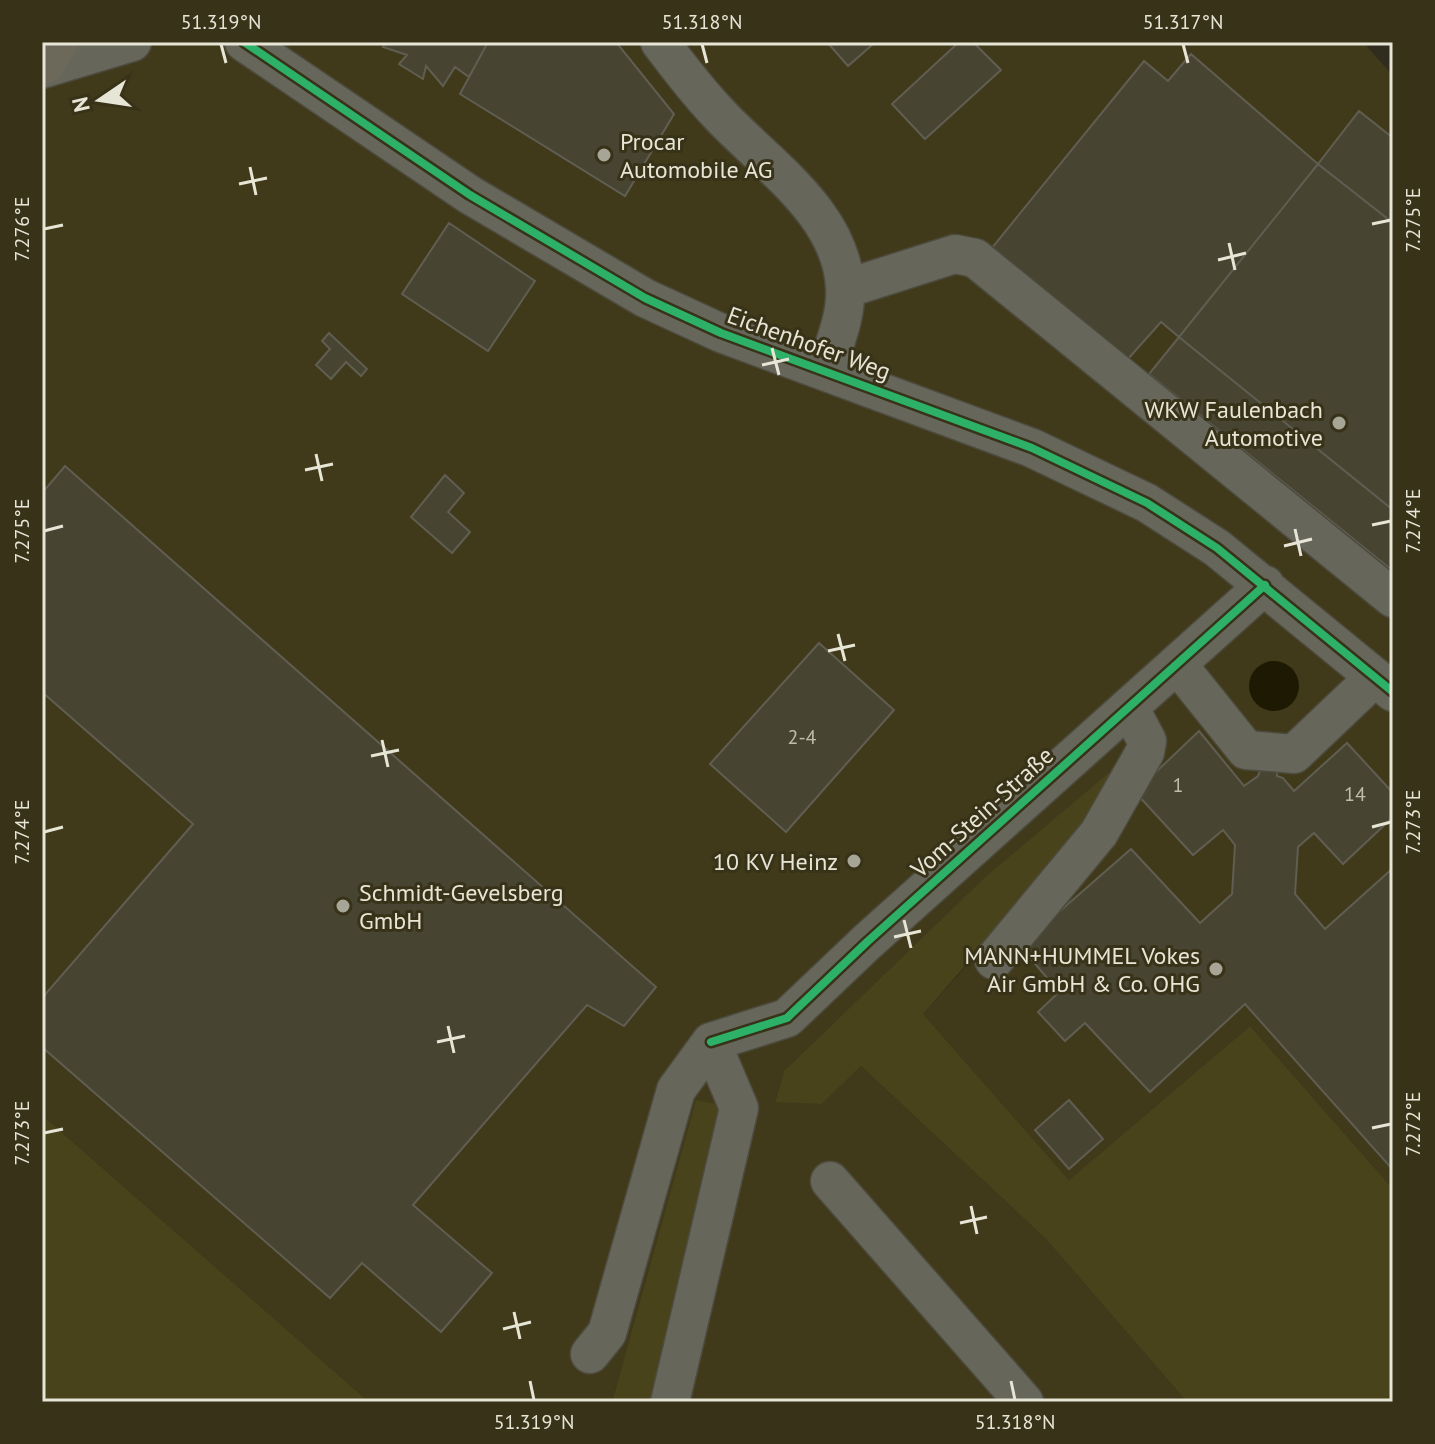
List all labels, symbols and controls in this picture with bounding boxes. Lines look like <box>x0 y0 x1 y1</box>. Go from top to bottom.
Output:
text: 51.319°N <box>181 9 261 35</box>
text: 51.318°N <box>662 9 742 35</box>
text: 51.317°N <box>1143 9 1223 35</box>
north arrow <box>60 60 140 140</box>
text: N <box>65 94 96 115</box>
place label: Procar Automobile AG <box>620 126 772 185</box>
marker: Procar Automobile AG <box>595 146 613 164</box>
text: 7.275°E <box>1400 188 1426 252</box>
text: 7.276°E <box>9 197 35 261</box>
street label: Eichenhofer Weg <box>723 299 895 387</box>
place label: WKW Faulenbach Automotive <box>1144 394 1323 453</box>
marker: WKW Faulenbach Automotive <box>1330 414 1348 432</box>
text: 7.274°E <box>1400 489 1426 553</box>
text: 7.275°E <box>9 499 35 563</box>
house number: 2-4 <box>788 724 817 750</box>
street label: Vom-Stein-Straße <box>903 740 1060 885</box>
house number: 1 <box>1173 772 1183 798</box>
house number: 14 <box>1344 781 1366 807</box>
text: 7.273°E <box>1400 790 1426 854</box>
text: 7.274°E <box>9 800 35 864</box>
place label: 10 KV Heinz <box>713 846 838 877</box>
marker: 10 KV Heinz <box>845 852 863 870</box>
place label: Schmidt-Gevelsberg GmbH <box>359 877 564 936</box>
marker: Schmidt-Gevelsberg GmbH <box>334 897 352 915</box>
place label: MANN+HUMMEL Vokes Air GmbH & Co. OHG <box>964 940 1200 999</box>
marker: MANN+HUMMEL Vokes Air GmbH & Co. OHG <box>1207 960 1225 978</box>
text: 7.272°E <box>1400 1092 1426 1156</box>
text: 7.273°E <box>9 1101 35 1165</box>
text: 51.319°N <box>494 1409 574 1435</box>
text: 51.318°N <box>975 1409 1055 1435</box>

